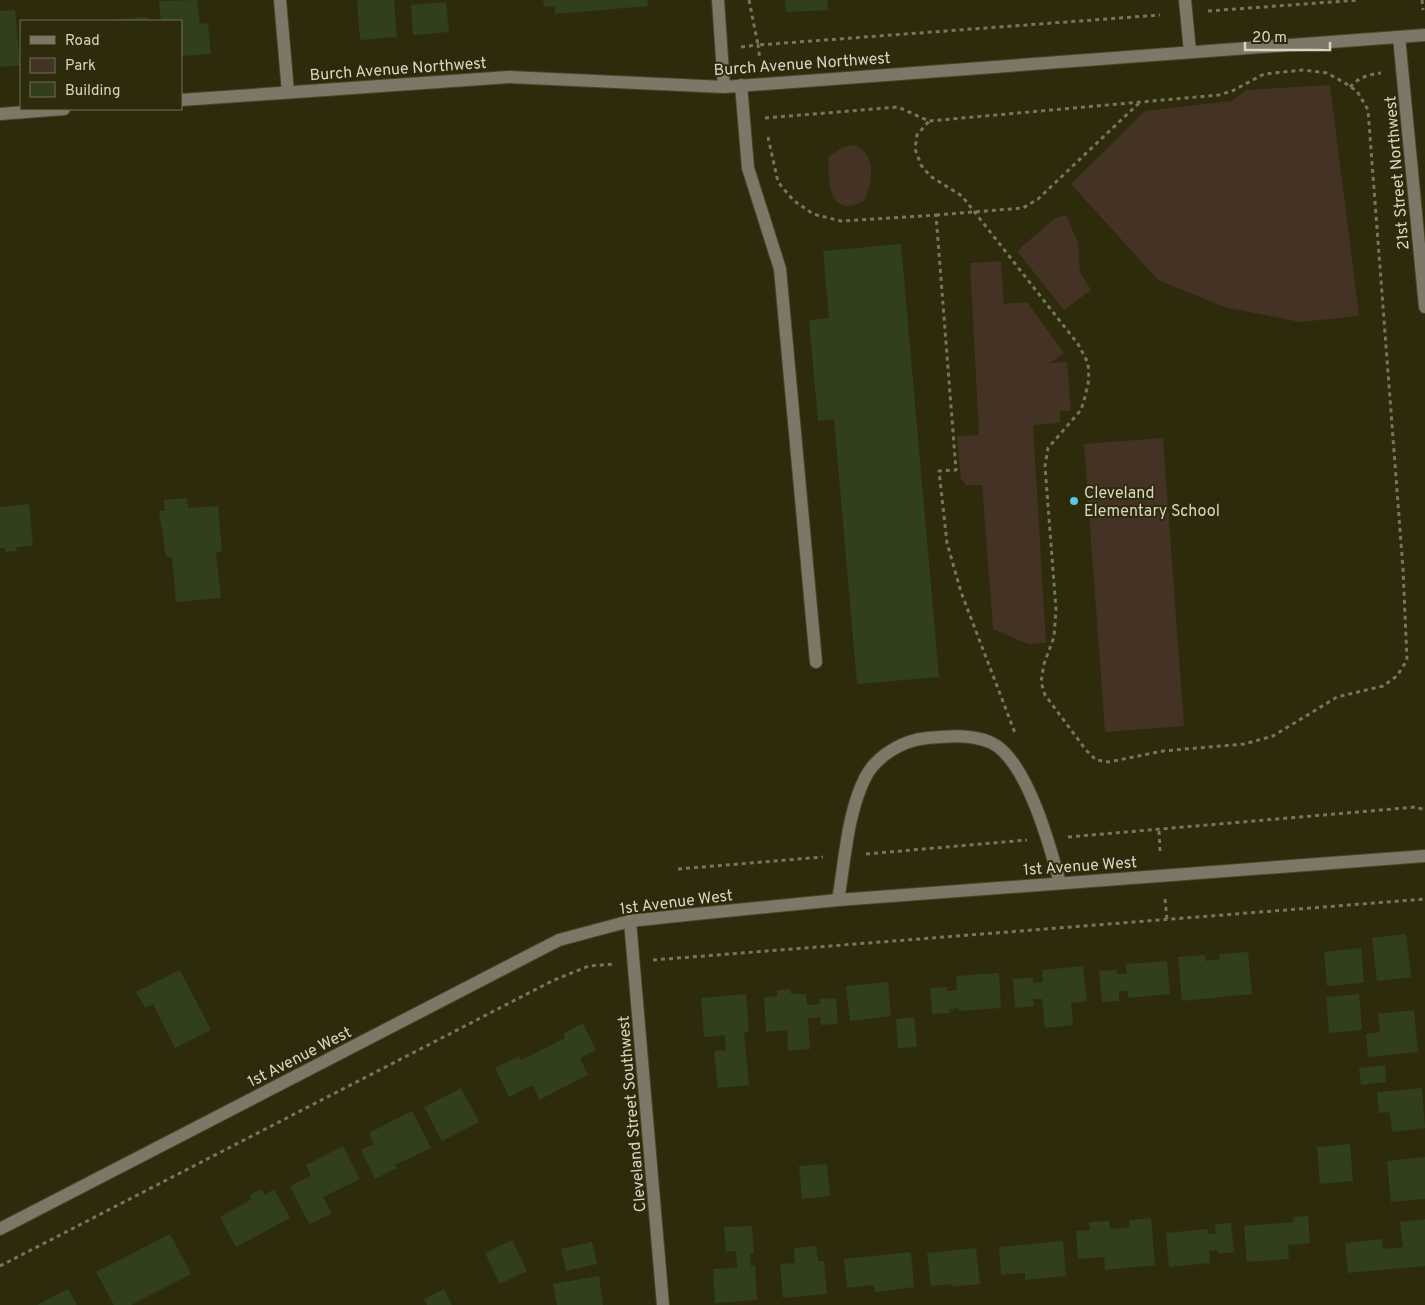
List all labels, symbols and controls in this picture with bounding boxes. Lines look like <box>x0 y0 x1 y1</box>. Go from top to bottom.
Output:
legend <box>20 20 182 110</box>
scale bar <box>1245 20 1330 52</box>
text: 20 m <box>1252 29 1287 48</box>
text: Road <box>65 32 100 51</box>
street label: Burch Avenue Northwest <box>713 49 891 81</box>
street label: Burch Avenue Northwest <box>309 54 487 86</box>
text: Park <box>65 57 96 76</box>
text: Building <box>65 82 120 101</box>
street label: 21st Street Northwest <box>1381 95 1415 251</box>
place label: Cleveland Elementary School <box>1084 484 1220 522</box>
marker: Cleveland Elementary School <box>1068 495 1080 507</box>
street label: 1st Avenue West <box>1023 853 1138 881</box>
street label: 1st Avenue West <box>618 886 734 920</box>
street label: Cleveland Street Southwest <box>614 1015 652 1213</box>
street label: 1st Avenue West <box>245 1023 355 1093</box>

